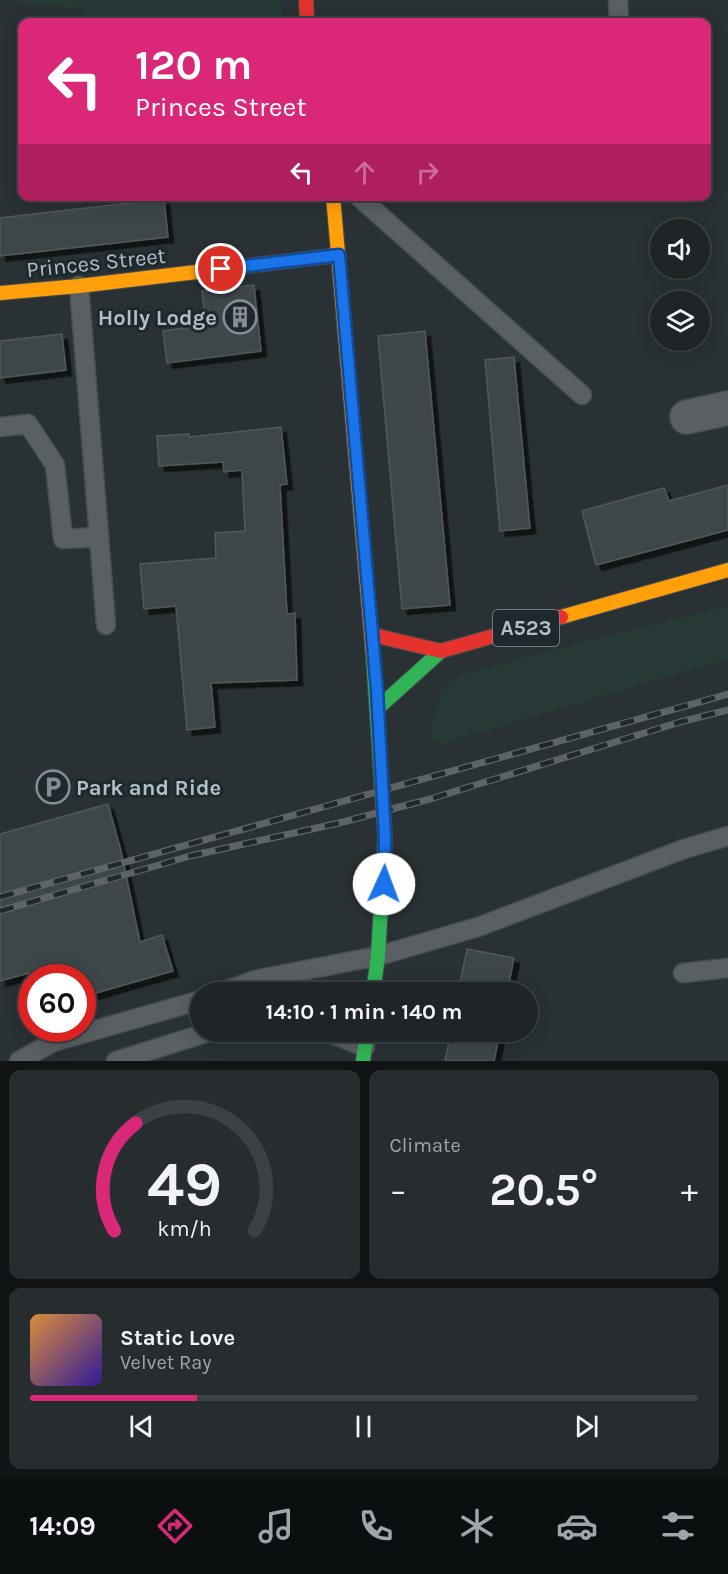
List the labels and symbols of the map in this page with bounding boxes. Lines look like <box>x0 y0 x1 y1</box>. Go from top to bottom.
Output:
street label: Princes Street <box>25 243 167 283</box>
pin <box>195 243 246 294</box>
building icon: Holly Lodge <box>222 299 258 335</box>
place label: Holly Lodge <box>98 305 217 331</box>
road number: A523 <box>493 610 559 646</box>
parking icon: Park and Ride <box>35 769 71 805</box>
place label: Park and Ride <box>76 775 221 801</box>
position arrow <box>352 852 416 916</box>
speed limit sign: 60 <box>18 964 96 1042</box>

